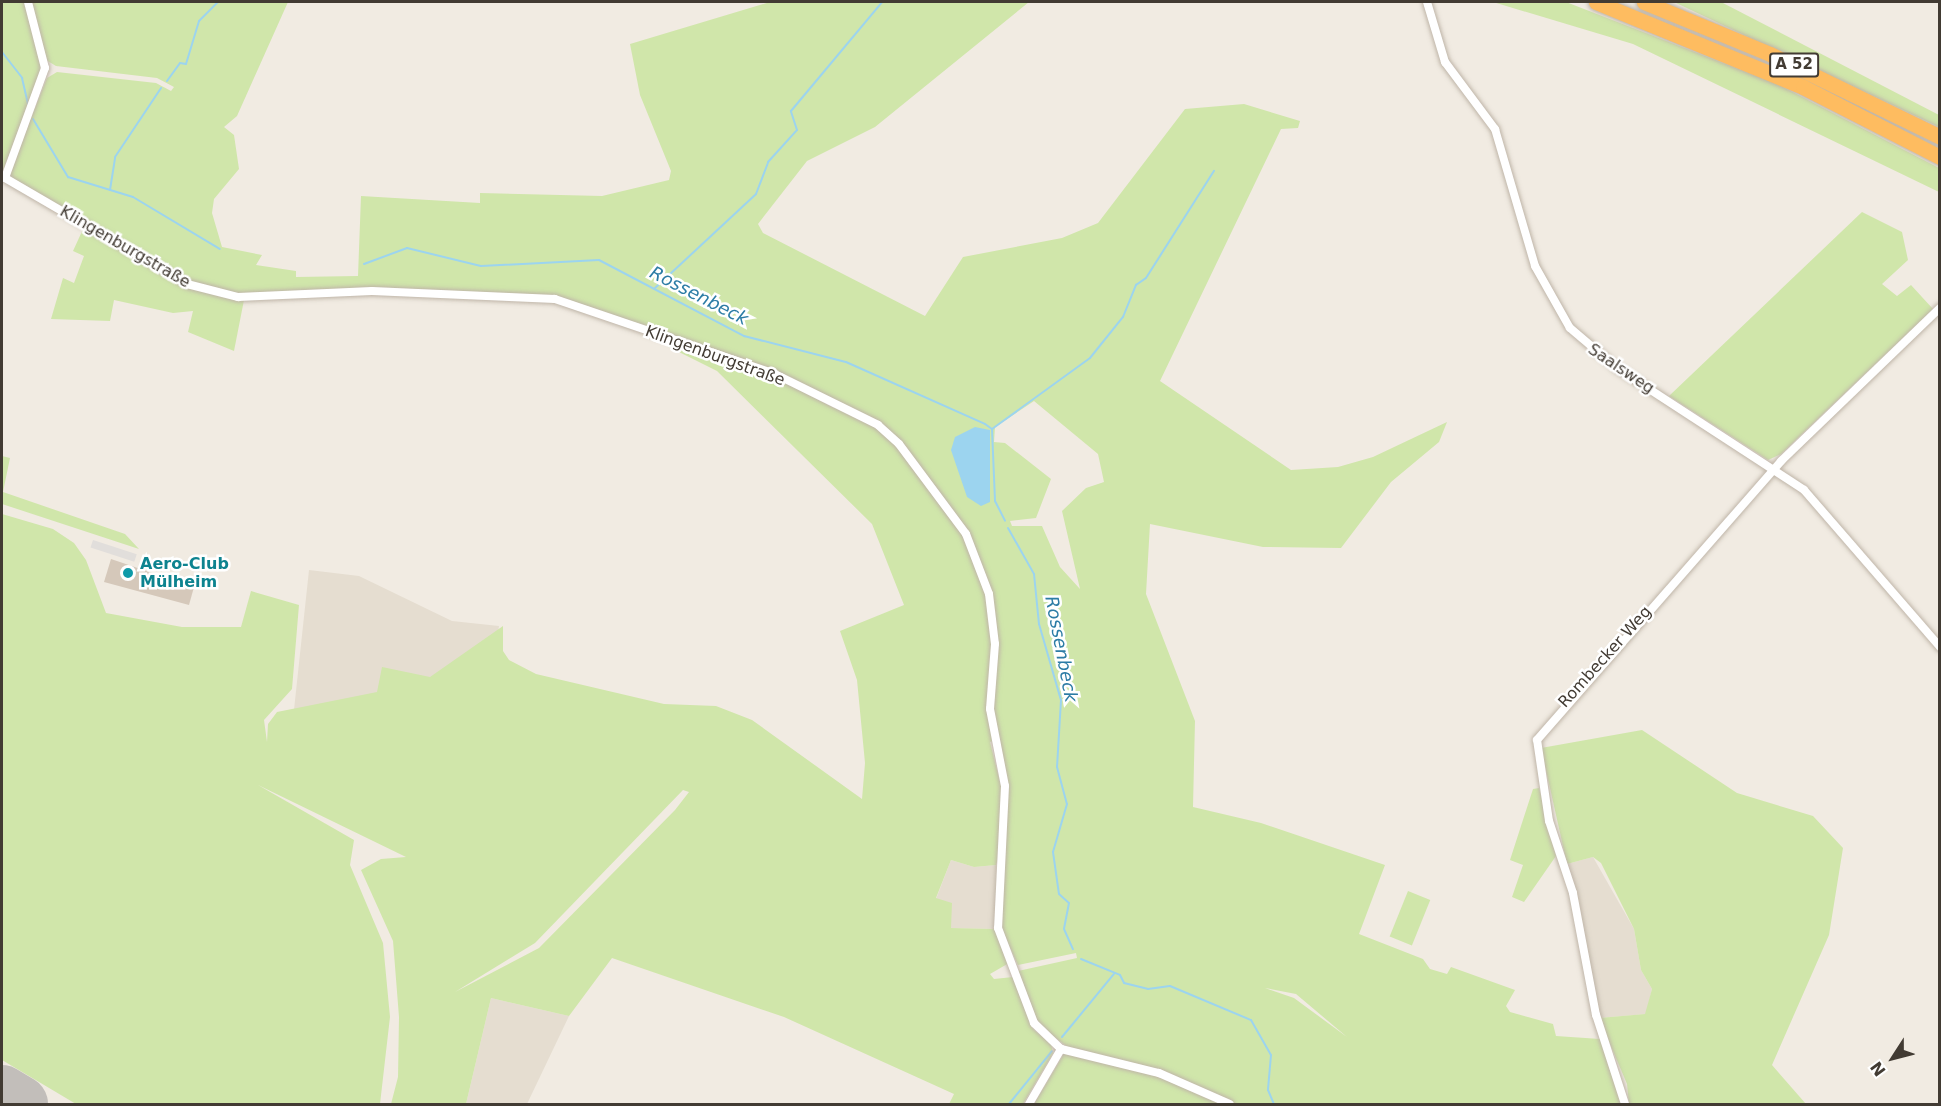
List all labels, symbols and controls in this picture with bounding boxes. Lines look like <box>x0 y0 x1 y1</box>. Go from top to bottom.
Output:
road number: A 52 <box>1768 53 1820 77</box>
street label: Klingenburgstraße <box>56 202 194 292</box>
water label: Rossenbeck <box>646 262 752 330</box>
street label: Klingenburgstraße <box>642 322 788 390</box>
street label: Saalsweg <box>1584 340 1658 398</box>
place label: Aero-Club Mülheim <box>140 554 229 592</box>
marker: Aero-Club Mülheim <box>121 566 135 580</box>
water label: Rossenbeck <box>1040 594 1082 704</box>
street label: Rombecker Weg <box>1554 602 1656 712</box>
north arrow <box>1863 1028 1923 1088</box>
text: N <box>1866 1058 1890 1080</box>

